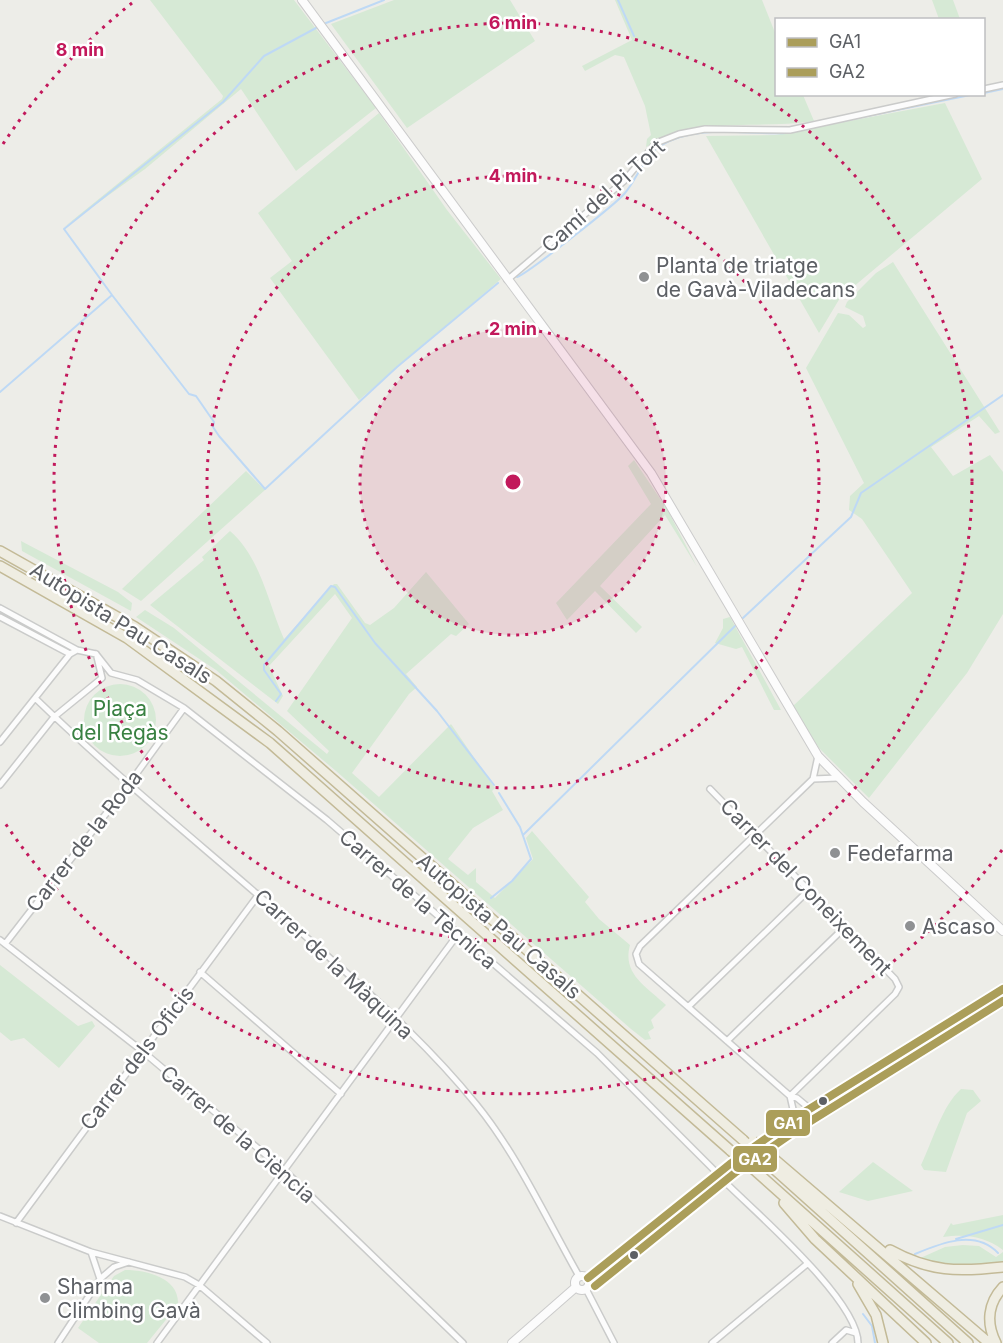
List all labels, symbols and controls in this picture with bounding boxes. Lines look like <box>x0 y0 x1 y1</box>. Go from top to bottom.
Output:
text: 6 min <box>489 12 537 33</box>
legend <box>775 18 985 96</box>
text: GA1 <box>829 31 861 52</box>
text: 8 min <box>56 39 104 60</box>
text: GA2 <box>829 61 865 82</box>
street label: Camí del Pi Tort <box>536 134 670 258</box>
text: 4 min <box>489 165 537 186</box>
place label: Planta de triatge de Gavà-Viladecans <box>656 253 855 302</box>
marker: Planta de triatge de Gavà-Viladecans <box>637 270 651 284</box>
text: 2 min <box>489 318 537 339</box>
centre of rings <box>503 472 523 492</box>
street label: Autopista Pau Casals <box>26 557 216 689</box>
park label: Plaça del Regàs <box>71 696 169 745</box>
street label: Carrer de la Roda <box>21 765 147 917</box>
street label: Carrer del Coneixement <box>715 793 897 981</box>
street label: Carrer de la Tècnica <box>334 824 502 974</box>
place label: Fedefarma <box>847 841 954 866</box>
marker: Fedefarma <box>828 846 842 860</box>
street label: Autopista Pau Casals <box>412 848 586 1004</box>
street label: Carrer de la Màquina <box>249 884 419 1044</box>
place label: Ascaso <box>922 914 995 939</box>
marker: Ascaso <box>903 919 917 933</box>
street label: Carrer dels Oficis <box>75 981 199 1135</box>
street label: Carrer de la Ciència <box>156 1060 320 1208</box>
unlabelled marker <box>817 1095 829 1107</box>
line badge: GA1 <box>765 1109 811 1137</box>
text: GA1 <box>773 1113 803 1133</box>
line badge: GA2 <box>732 1145 778 1173</box>
text: GA2 <box>738 1149 772 1169</box>
unlabelled marker <box>628 1249 640 1261</box>
place label: Sharma Climbing Gavà <box>57 1274 201 1323</box>
marker: Sharma Climbing Gavà <box>38 1291 52 1305</box>

